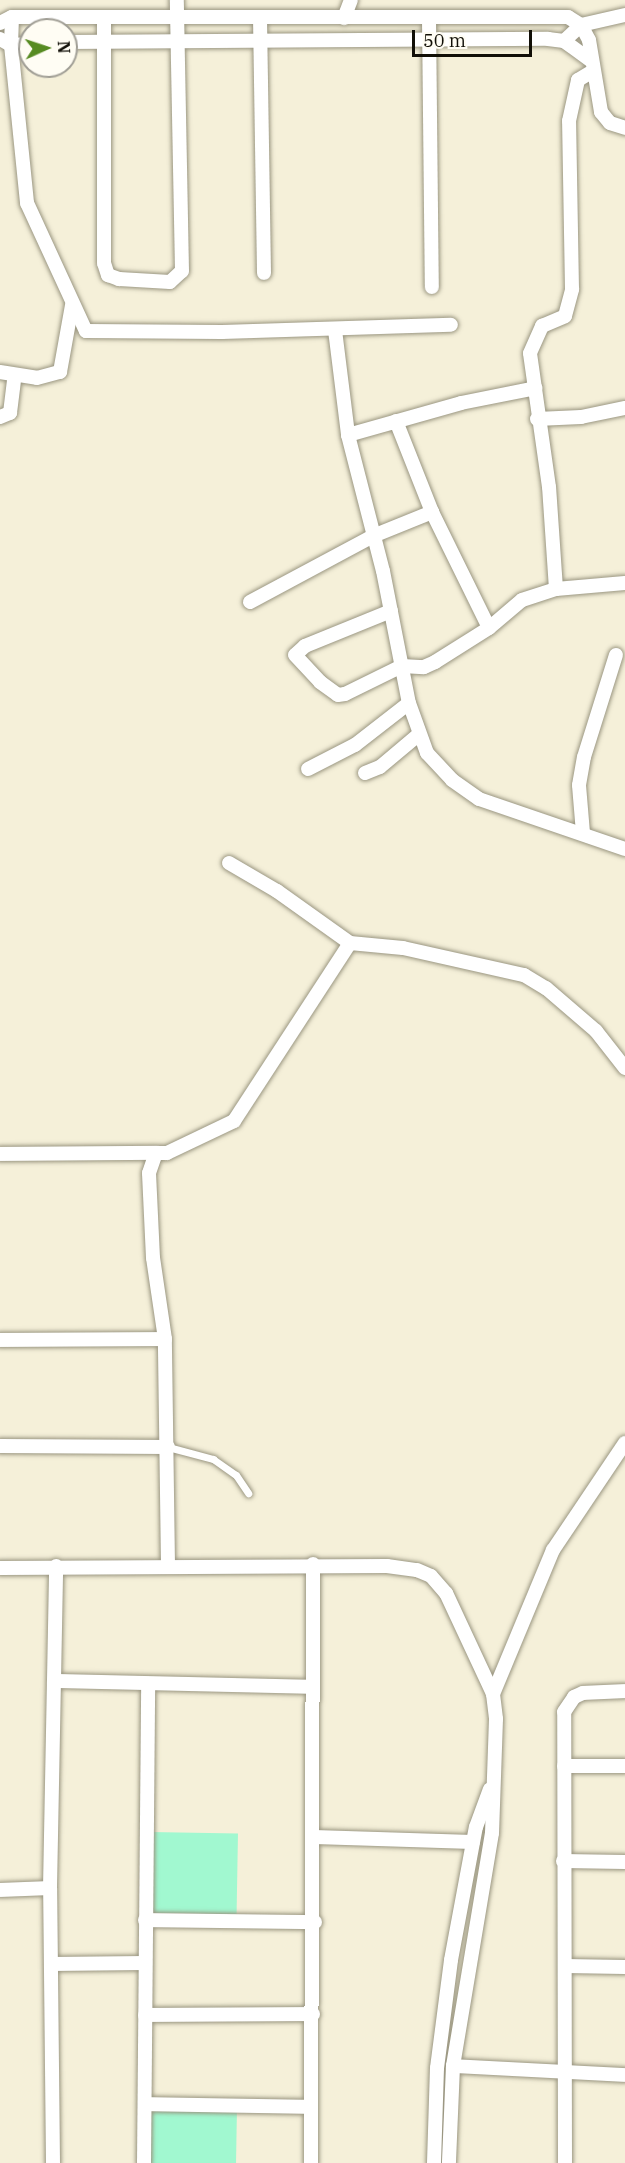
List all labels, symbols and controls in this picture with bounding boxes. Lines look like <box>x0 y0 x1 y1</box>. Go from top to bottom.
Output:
north arrow <box>18 18 78 78</box>
scale bar <box>415 18 535 56</box>
text: 50 m <box>423 29 466 52</box>
text: N <box>54 40 74 54</box>

